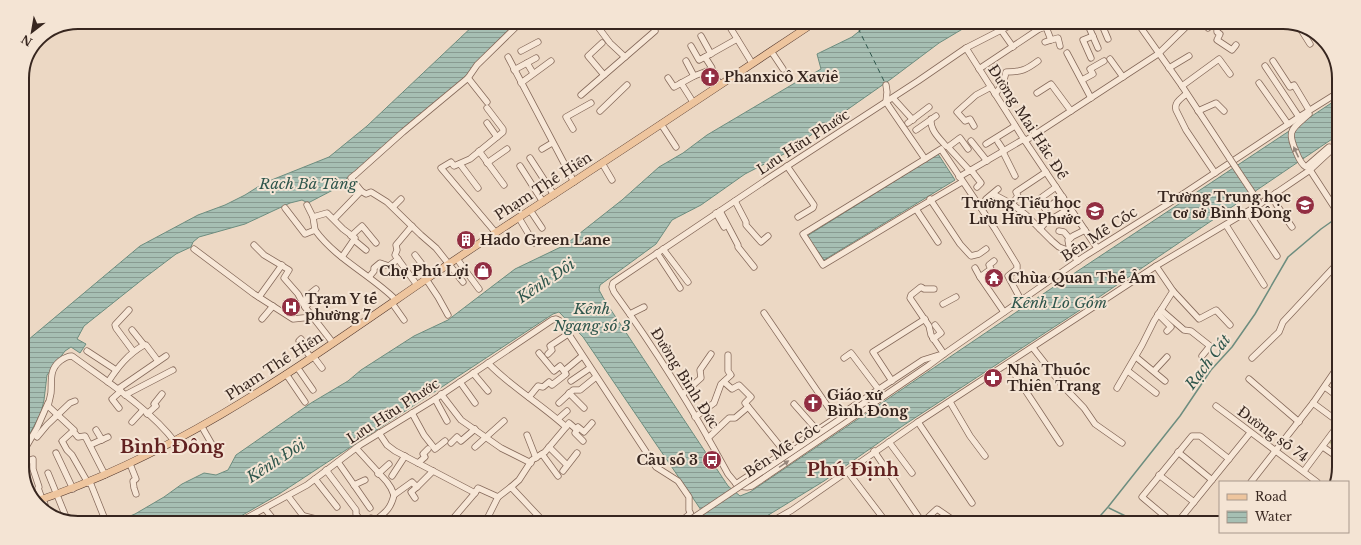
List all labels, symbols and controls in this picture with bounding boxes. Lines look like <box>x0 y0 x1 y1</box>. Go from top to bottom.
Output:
north arrow <box>12 12 52 52</box>
text: N <box>18 32 35 49</box>
street label: Đường Mai Hắc Đế <box>984 61 1072 183</box>
church icon: Phanxicô Xaviê <box>699 66 721 88</box>
place label: Phanxicô Xaviê <box>724 68 839 86</box>
street label: Lưu Hữu Phước <box>753 105 853 179</box>
one-way arrow <box>1293 146 1299 158</box>
street label: Phạm Thế Hiển <box>491 148 595 224</box>
water label: Rạch Bà Tàng <box>258 174 358 193</box>
place label: Trường Trung học cơ sở Bình Đông <box>1157 188 1291 222</box>
place label: Trường Tiểu học Lưu Hữu Phước <box>961 194 1081 228</box>
school or university icon: Trường Trung học cơ sở Bình Đông <box>1294 194 1316 216</box>
school or university icon: Trường Tiểu học Lưu Hữu Phước <box>1084 200 1106 222</box>
street label: Bến Mễ Cốc <box>1058 202 1141 265</box>
building icon: Hado Green Lane <box>455 229 477 251</box>
place label: Hado Green Lane <box>480 231 610 249</box>
water label: Kênh Đôi <box>512 254 579 307</box>
shop icon: Chợ Phú Lợi <box>472 260 494 282</box>
place label: Chợ Phú Lợi <box>379 262 469 280</box>
temple icon: Chùa Quan Thế Âm <box>983 267 1005 289</box>
place label: Chùa Quan Thế Âm <box>1008 269 1156 287</box>
place label: Trạm Y tế phường 7 <box>305 290 377 324</box>
water label: Kênh Lò Gốm <box>1010 293 1107 312</box>
hospital icon: Trạm Y tế phường 7 <box>280 296 302 318</box>
water label: Kênh Ngang số 3 <box>552 299 631 335</box>
street label: Đường Bình Đức <box>647 324 723 432</box>
street label: Phạm Thế Hiển <box>222 328 326 404</box>
water label: Rạch Cát <box>1180 330 1235 394</box>
place label: Nhà Thuốc Thiên Trang <box>1007 361 1101 395</box>
pharmacy icon: Nhà Thuốc Thiên Trang <box>982 367 1004 389</box>
street label: Lưu Hữu Phước <box>343 374 443 448</box>
place label: Giáo xứ Bình Đông <box>827 386 908 420</box>
church icon: Giáo xứ Bình Đông <box>802 392 824 414</box>
street label: Đường số 74 <box>1234 402 1312 466</box>
street label: Bến Mễ Cốc <box>741 418 824 481</box>
water label: Kênh Đôi <box>242 434 309 487</box>
district label: Bình Đông <box>120 436 225 458</box>
bus stop icon: Cầu số 3 <box>701 449 723 471</box>
place label: Cầu số 3 <box>636 451 698 469</box>
district label: Phú Định <box>807 459 899 481</box>
one-way arrow <box>779 460 790 468</box>
legend <box>1219 481 1349 533</box>
text: Road <box>1255 489 1287 504</box>
text: Water <box>1254 509 1292 524</box>

